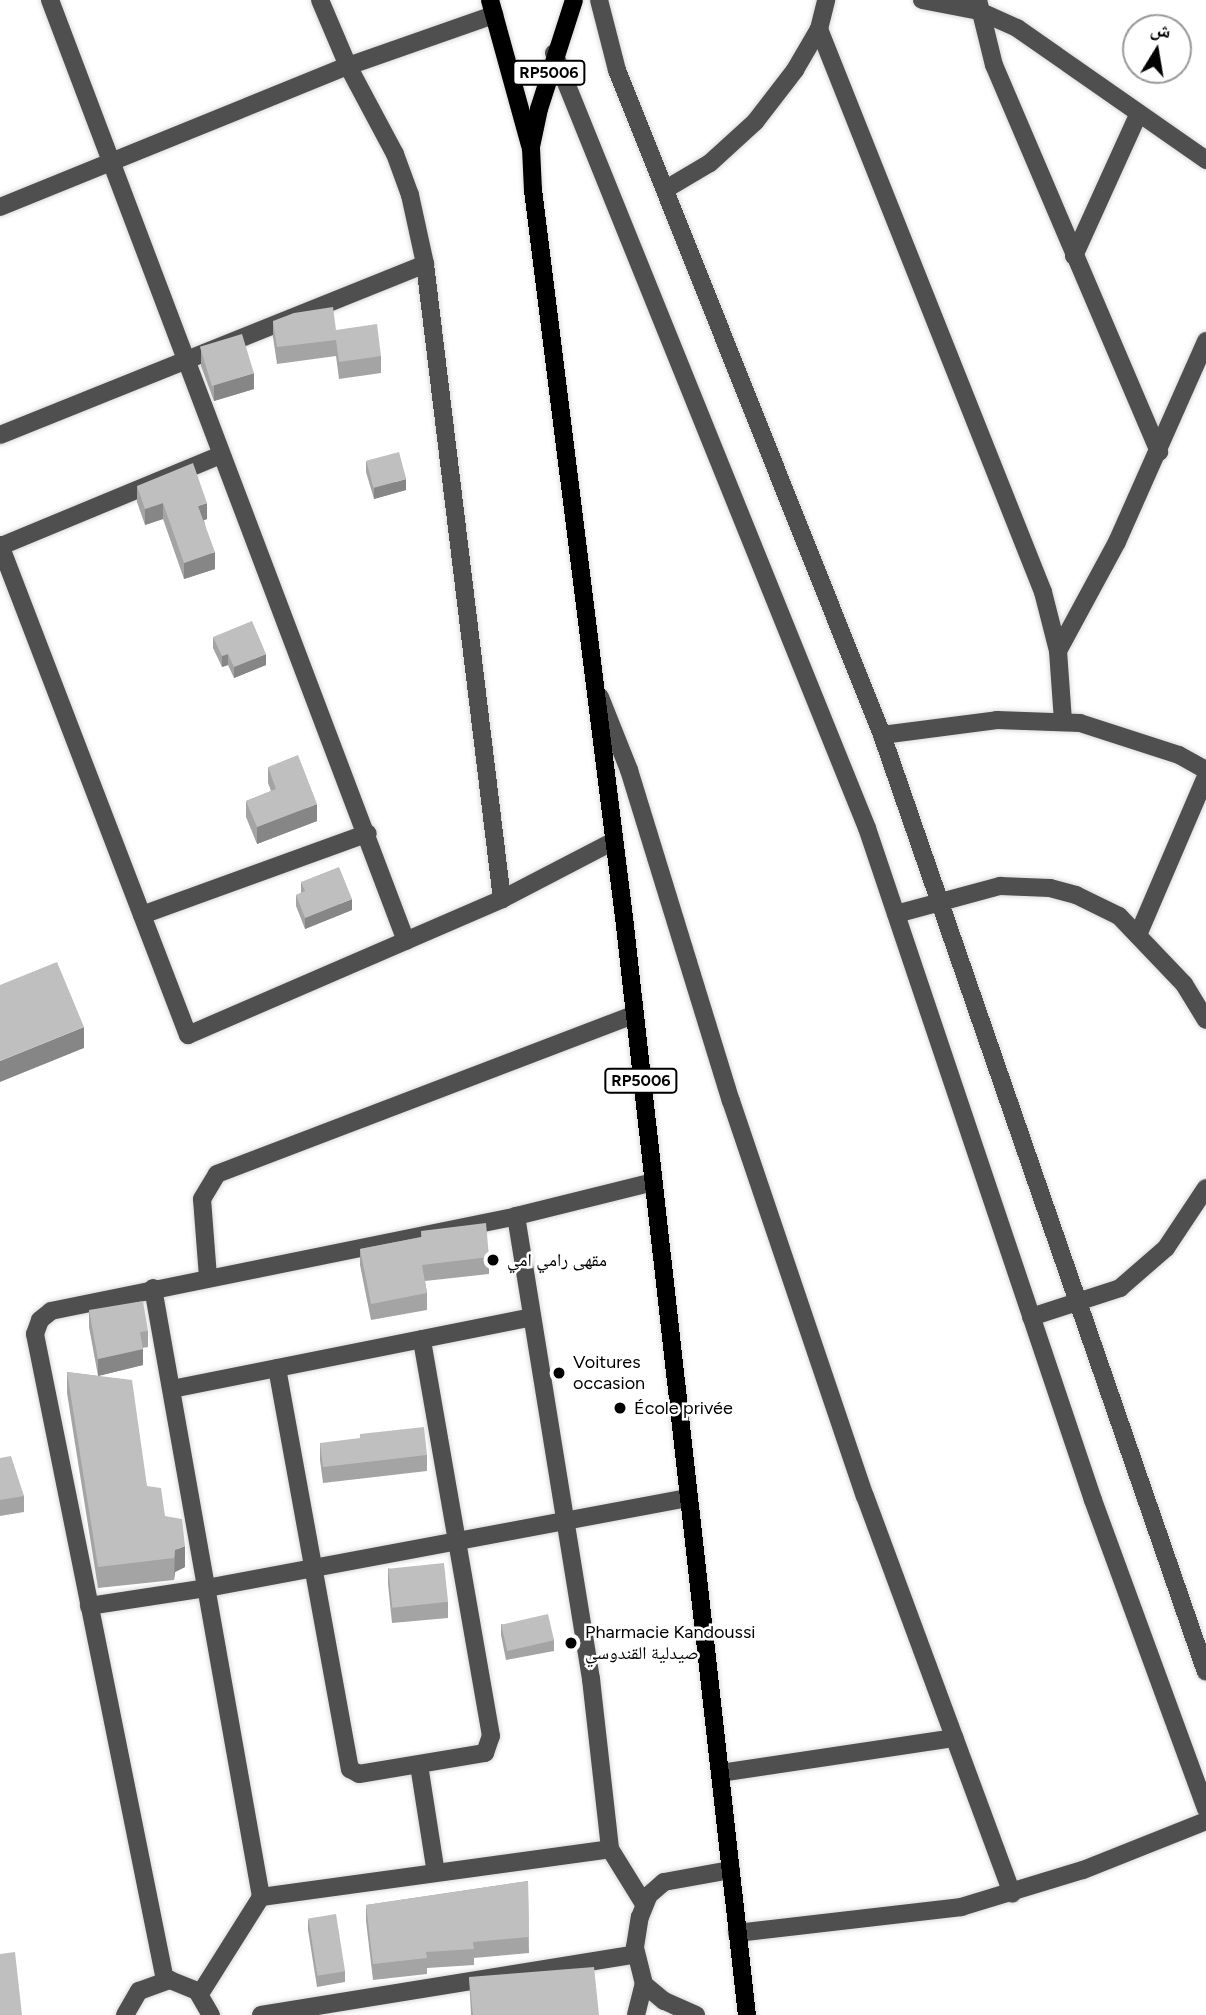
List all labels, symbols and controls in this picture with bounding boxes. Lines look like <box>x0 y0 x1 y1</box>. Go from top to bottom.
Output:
north arrow <box>1122 14 1192 84</box>
text: ش <box>1149 17 1173 43</box>
road number: RP5006 <box>512 60 586 86</box>
road number: RP5006 <box>604 1068 678 1093</box>
place label: مقهى رامي امي <box>507 1249 607 1271</box>
marker: مقهى رامي امي <box>485 1252 501 1268</box>
place label: Voitures occasion <box>573 1352 645 1394</box>
marker: Voitures occasion <box>551 1365 567 1381</box>
place label: École privée <box>634 1397 733 1419</box>
marker: École privée <box>612 1400 628 1416</box>
place label: Pharmacie Kandoussi صيدلية القندوسي <box>585 1622 755 1664</box>
marker: Pharmacie Kandoussi صيدلية القندوسي <box>563 1635 579 1651</box>

